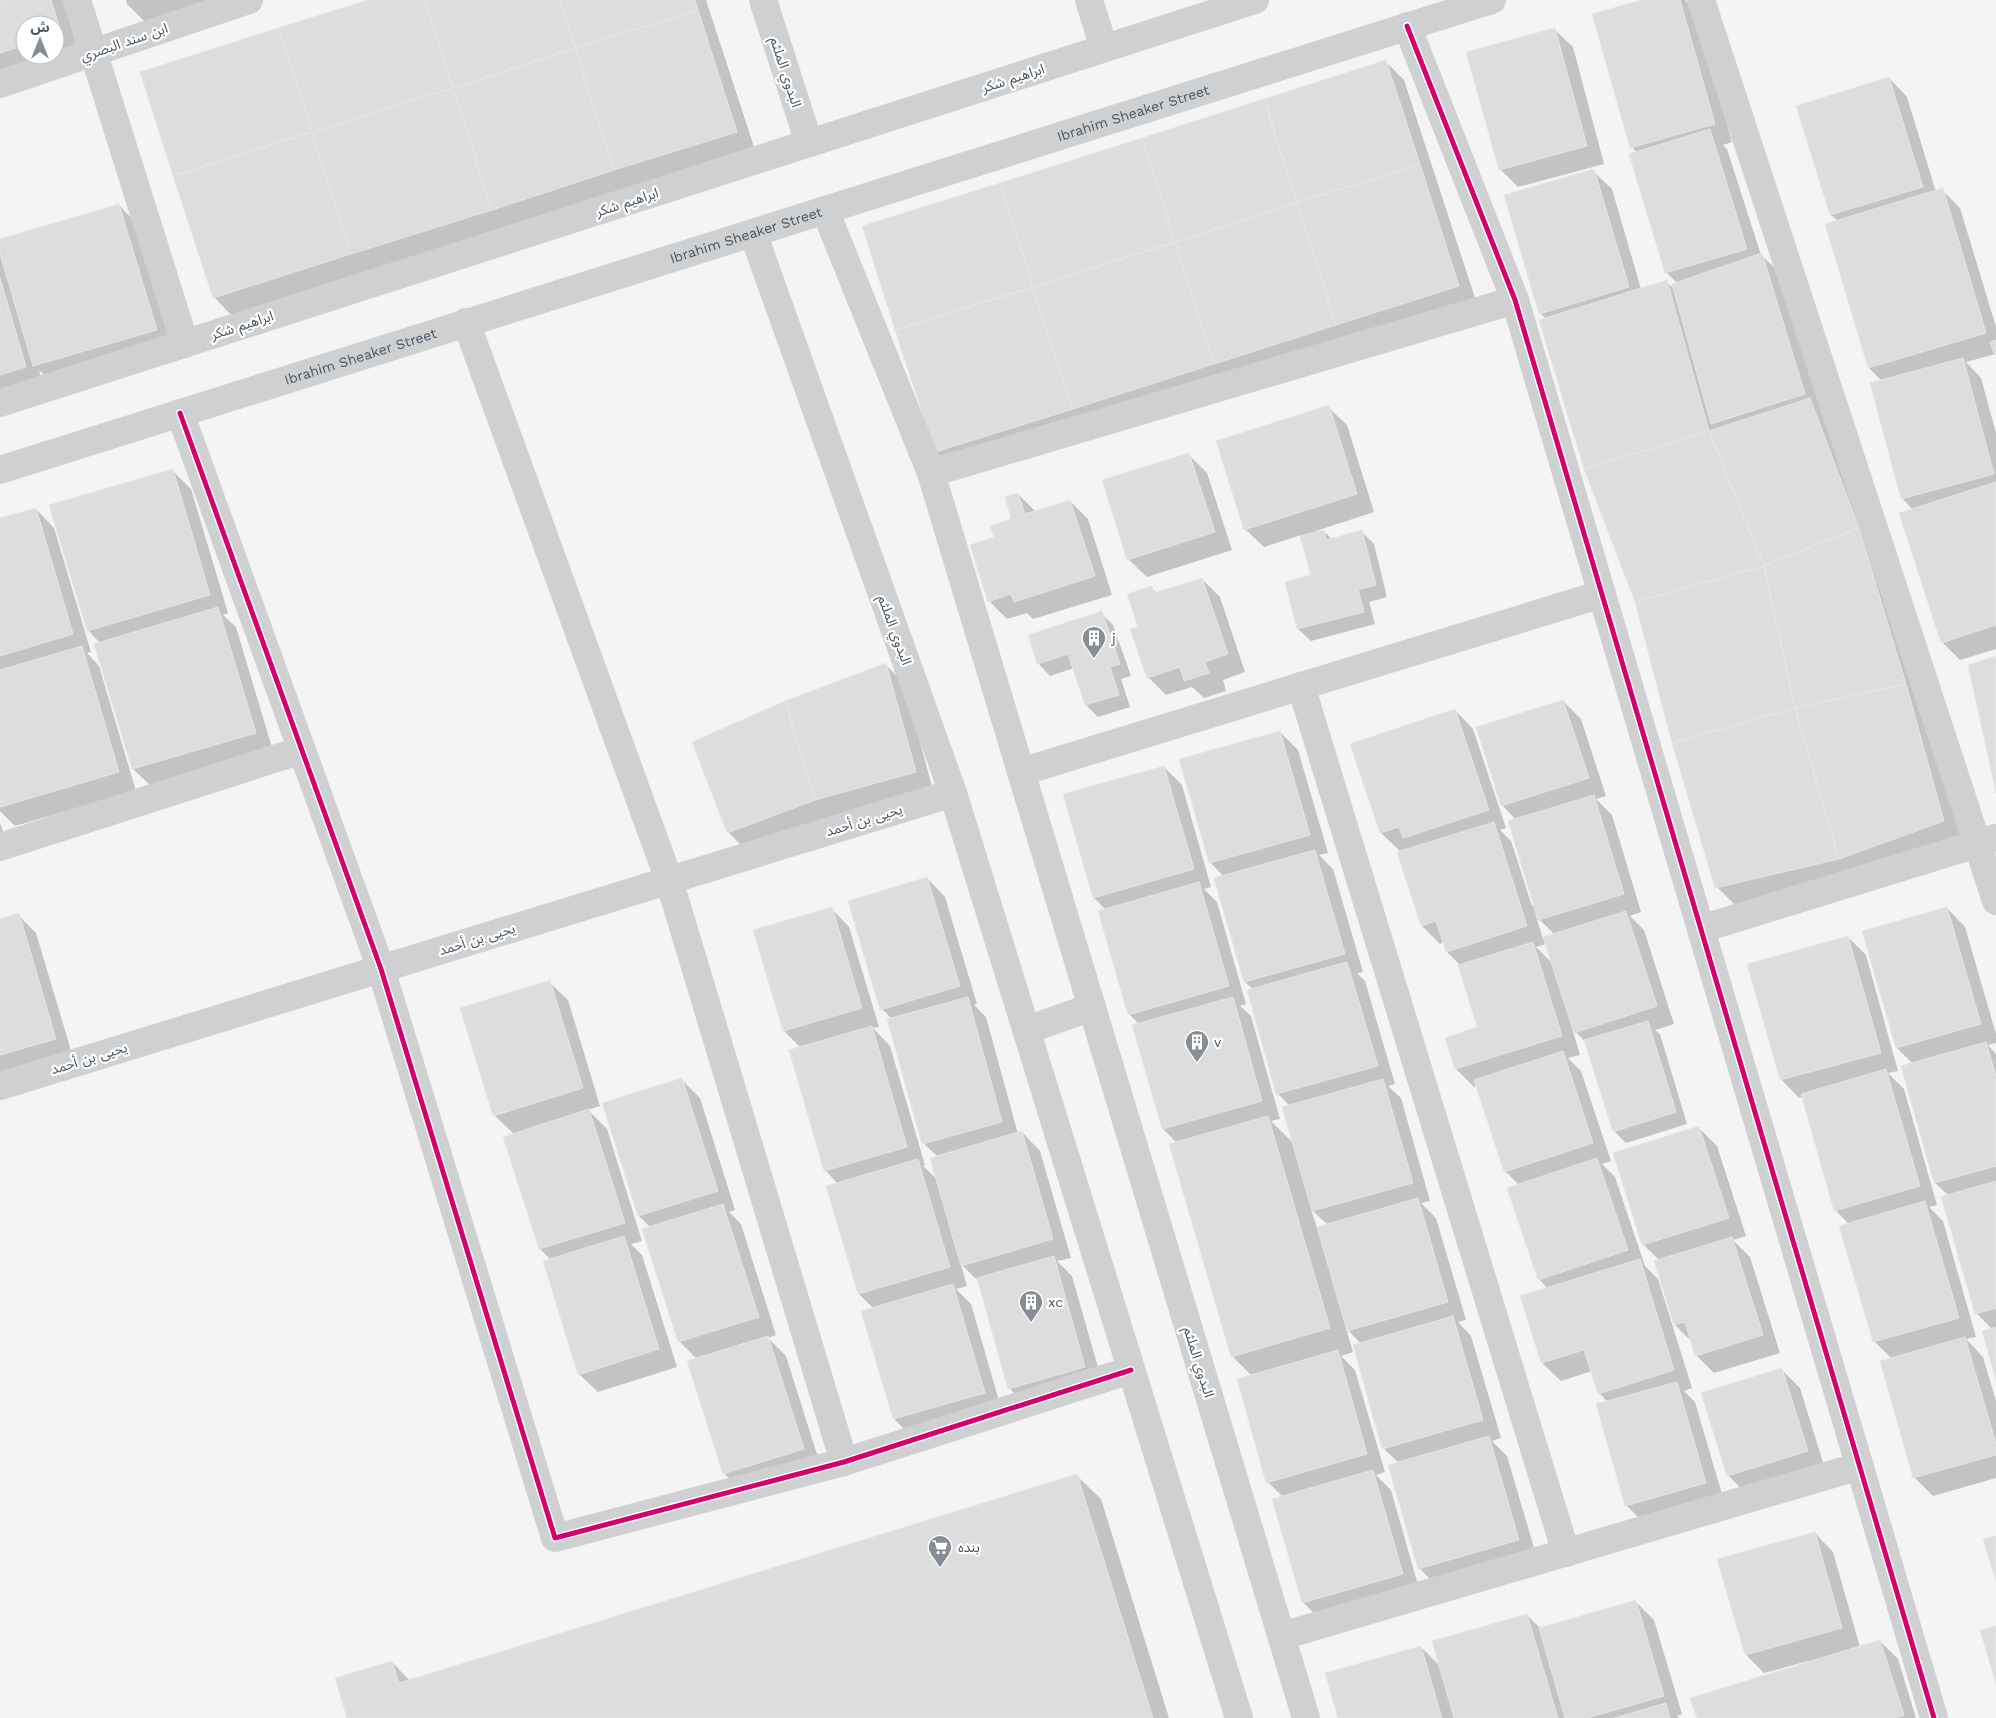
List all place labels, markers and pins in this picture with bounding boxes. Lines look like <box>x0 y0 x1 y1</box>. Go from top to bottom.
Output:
building icon: j <box>1081 625 1107 659</box>
place label: j <box>1110 630 1116 646</box>
building icon: v <box>1184 1029 1210 1063</box>
place label: v <box>1214 1034 1222 1050</box>
building icon: xc <box>1018 1289 1044 1323</box>
place label: xc <box>1048 1294 1063 1310</box>
supermarket icon: بنده <box>927 1534 953 1568</box>
place label: بنده <box>958 1539 980 1555</box>

